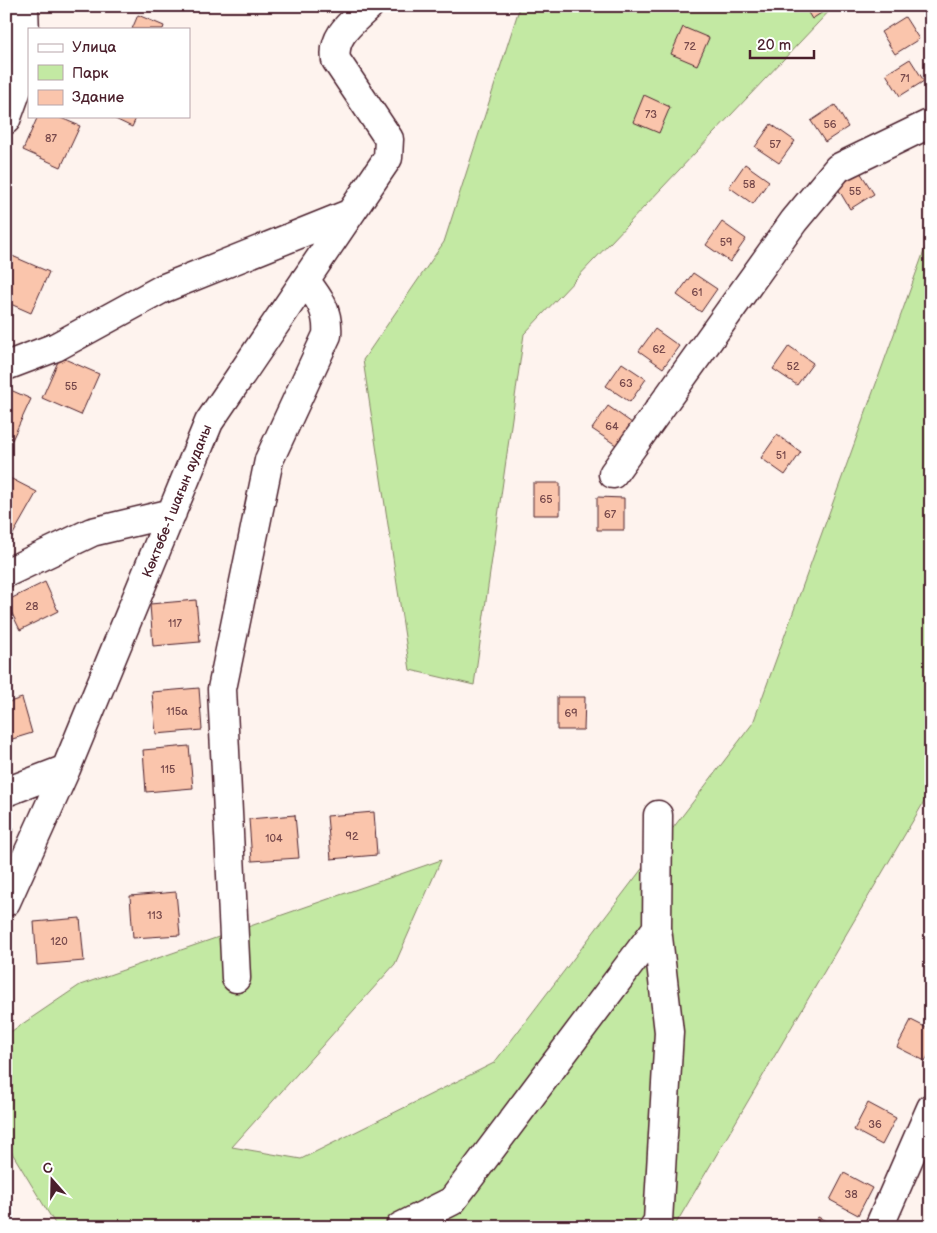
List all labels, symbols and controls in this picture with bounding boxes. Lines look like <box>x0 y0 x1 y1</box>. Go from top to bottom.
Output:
legend <box>28 28 190 118</box>
scale bar <box>750 28 813 60</box>
text: 20 m <box>757 36 791 55</box>
text: Улица <box>72 38 117 57</box>
house number: 72 <box>684 40 696 53</box>
text: Парк <box>72 64 109 83</box>
house number: 71 <box>900 72 910 85</box>
text: Здание <box>72 88 124 107</box>
house number: 73 <box>645 108 657 121</box>
house number: 56 <box>823 118 837 131</box>
house number: 87 <box>45 132 57 145</box>
house number: 57 <box>769 138 781 151</box>
house number: 58 <box>743 178 755 191</box>
house number: 55 <box>849 185 861 198</box>
house number: 59 <box>720 236 732 249</box>
house number: 61 <box>692 286 702 299</box>
house number: 62 <box>652 343 666 356</box>
house number: 52 <box>787 360 800 373</box>
house number: 63 <box>619 377 633 390</box>
house number: 55 <box>65 380 77 393</box>
house number: 64 <box>605 420 619 433</box>
street label: Көктөбе-1 шағын ауданы <box>139 422 215 580</box>
house number: 51 <box>776 449 786 462</box>
house number: 65 <box>539 493 553 506</box>
house number: 67 <box>604 508 617 521</box>
house number: 28 <box>26 600 38 613</box>
house number: 117 <box>168 617 183 630</box>
house number: 115а <box>166 705 188 718</box>
house number: 69 <box>564 707 578 720</box>
house number: 115 <box>161 763 175 776</box>
house number: 92 <box>346 830 359 843</box>
house number: 104 <box>265 832 283 845</box>
house number: 113 <box>147 909 163 922</box>
house number: 120 <box>50 935 68 948</box>
house number: 36 <box>868 1118 882 1131</box>
north arrow <box>28 1156 78 1206</box>
text: С <box>40 1159 55 1178</box>
house number: 38 <box>844 1188 858 1201</box>

